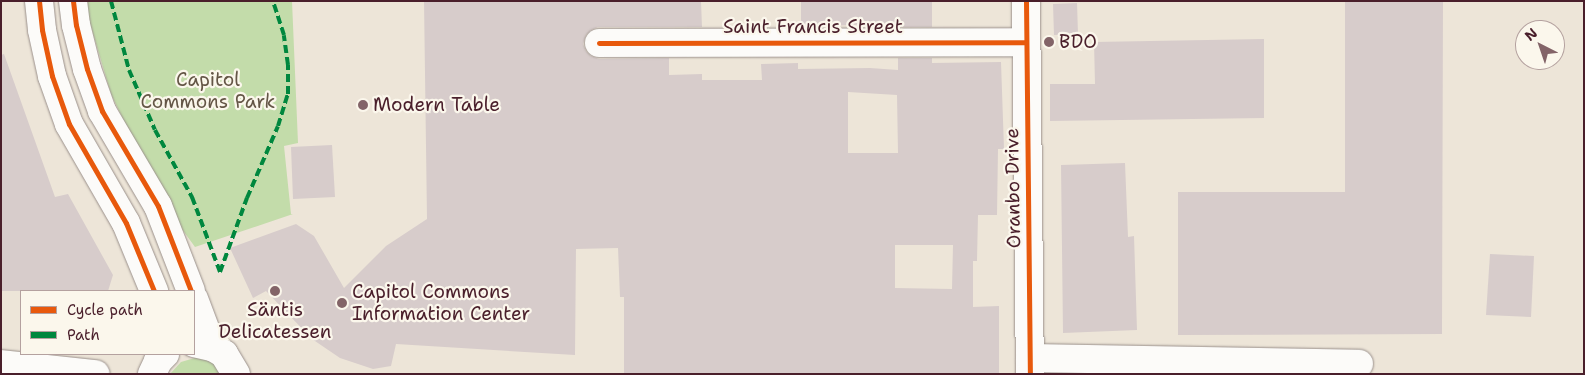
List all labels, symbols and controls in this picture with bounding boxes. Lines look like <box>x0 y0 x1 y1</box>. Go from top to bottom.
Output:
street label: Saint Francis Street <box>723 16 903 38</box>
north arrow <box>1515 20 1565 70</box>
text: N <box>1521 24 1541 45</box>
place label: BDO <box>1059 31 1097 53</box>
marker: BDO <box>1043 36 1055 48</box>
park label: Capitol Commons Park <box>141 69 275 113</box>
place label: Modern Table <box>373 94 500 116</box>
marker: Modern Table <box>357 99 369 111</box>
street label: Oranbo Drive <box>1001 128 1025 248</box>
place label: Capitol Commons Information Center <box>352 281 530 325</box>
marker: Säntis Delicatessen <box>269 285 281 297</box>
legend <box>20 290 195 355</box>
marker: Capitol Commons Information Center <box>336 297 348 309</box>
place label: Säntis Delicatessen <box>219 299 331 343</box>
text: Cycle path <box>67 300 143 320</box>
text: Path <box>67 325 100 345</box>

